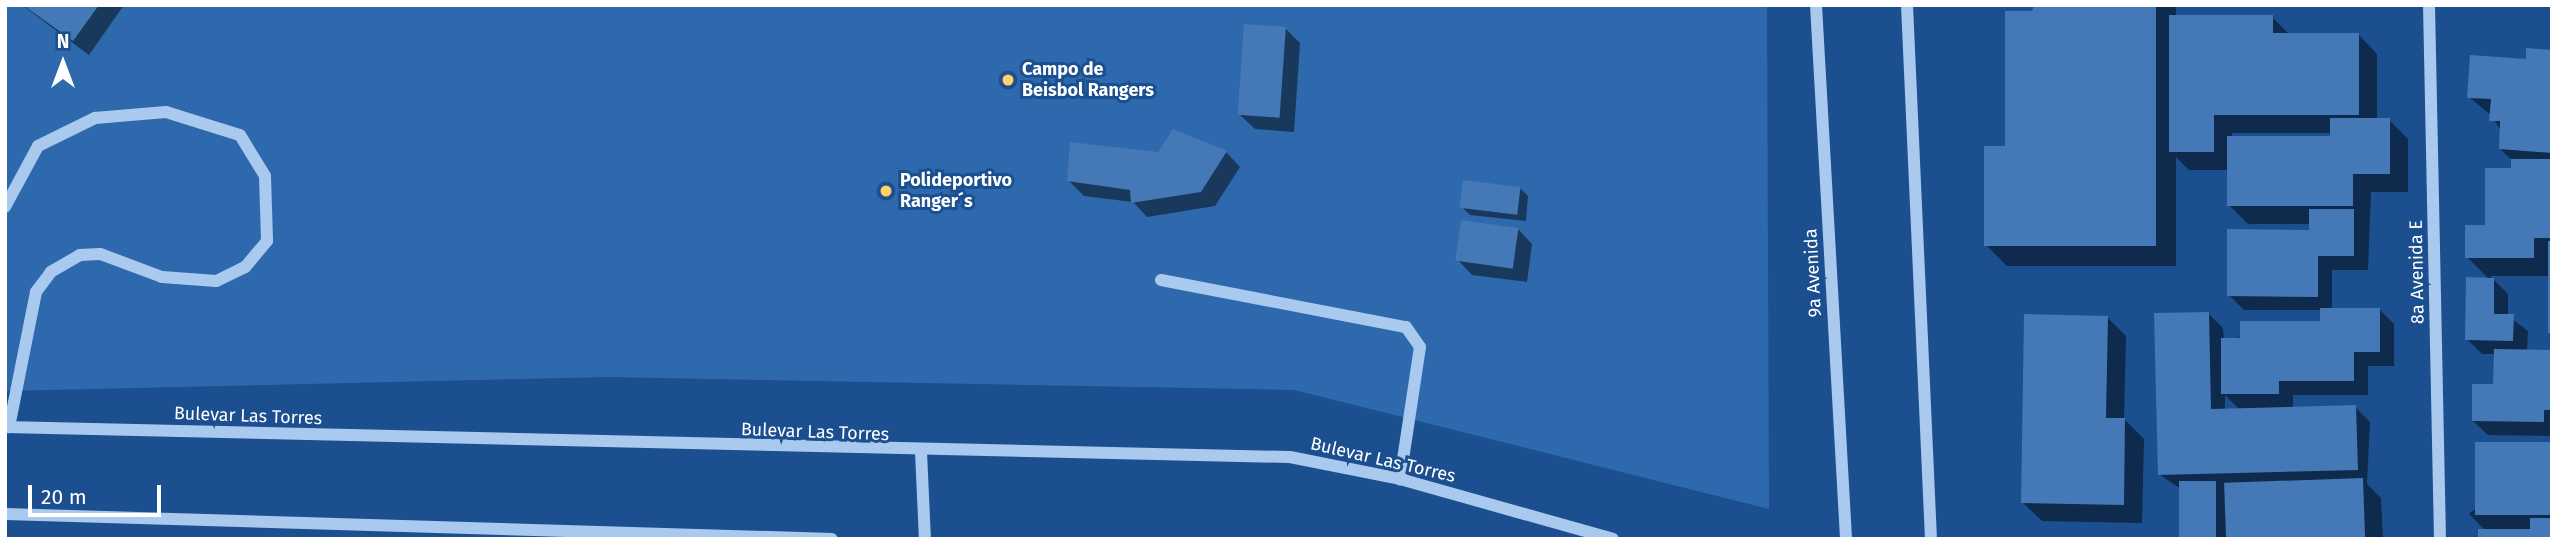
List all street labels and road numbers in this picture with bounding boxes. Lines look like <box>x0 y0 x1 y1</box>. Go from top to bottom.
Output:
street label: 8a Avenida E <box>2405 220 2429 324</box>
street label: 9a Avenida <box>1800 228 1826 318</box>
street label: Bulevar Las Torres <box>173 403 323 429</box>
street label: Bulevar Las Torres <box>740 419 890 445</box>
street label: Bulevar Las Torres <box>1308 433 1458 487</box>

